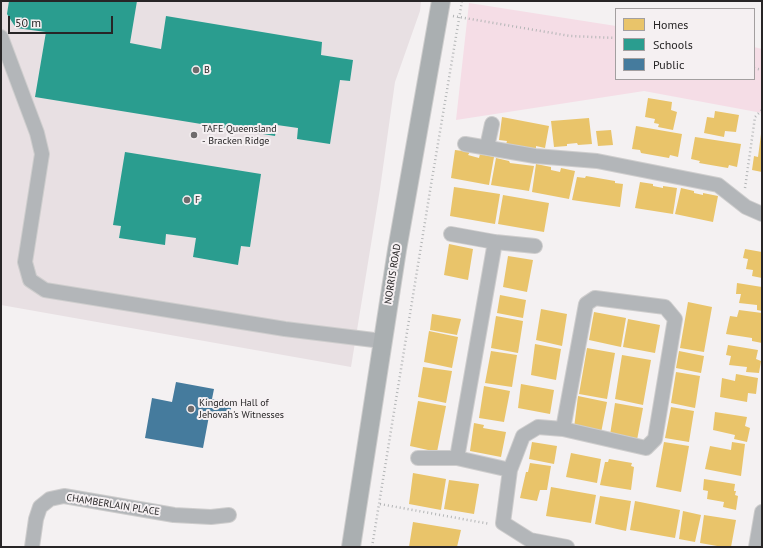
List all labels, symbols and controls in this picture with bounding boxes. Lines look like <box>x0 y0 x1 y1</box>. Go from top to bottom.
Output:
scale bar <box>10 8 115 34</box>
legend <box>615 8 755 80</box>
text: 50 m <box>15 15 41 30</box>
text: Homes <box>653 17 688 32</box>
text: Schools <box>653 37 693 52</box>
text: Public <box>653 57 684 72</box>
place label: B <box>204 64 210 76</box>
marker: B <box>191 65 201 75</box>
place label: TAFE Queensland - Bracken Ridge <box>202 123 277 146</box>
marker: TAFE Queensland - Bracken Ridge <box>189 130 199 140</box>
place label: F <box>195 194 200 206</box>
marker: F <box>182 195 192 205</box>
street label: NORRIS ROAD <box>382 243 404 305</box>
place label: Kingdom Hall of Jehovah's Witnesses <box>199 397 284 420</box>
marker: Kingdom Hall of Jehovah's Witnesses <box>186 404 196 414</box>
street label: CHAMBERLAIN PLACE <box>66 492 160 518</box>

